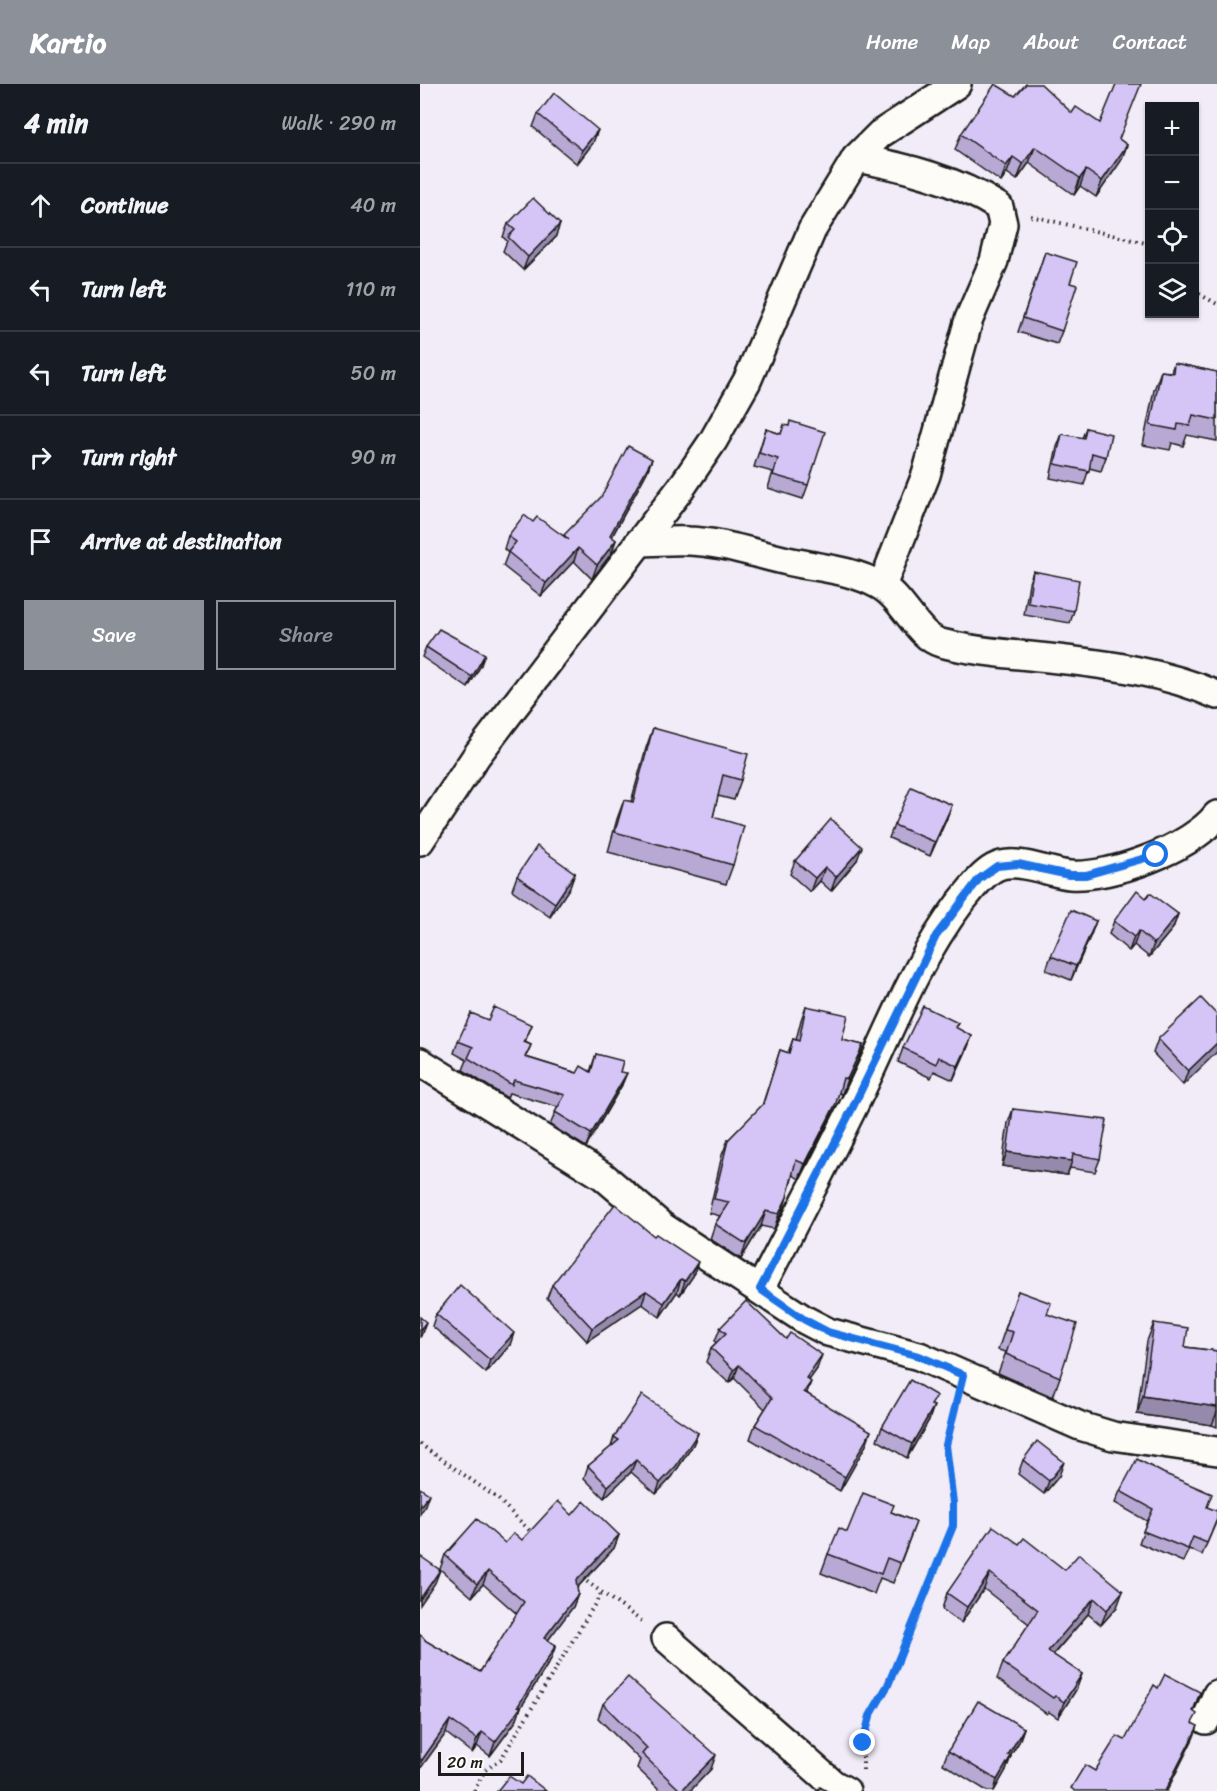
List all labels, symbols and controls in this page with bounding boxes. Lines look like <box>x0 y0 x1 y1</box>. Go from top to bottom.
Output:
text: Kartio <box>30 18 106 67</box>
text: Home <box>866 23 918 61</box>
text: Map <box>951 23 990 61</box>
text: About <box>1023 23 1080 61</box>
text: Contact <box>1113 23 1187 61</box>
text: 4 min <box>24 100 88 146</box>
map controls <box>1145 102 1199 318</box>
button: + <box>1145 102 1199 156</box>
text: Walk · 290 m <box>281 106 396 141</box>
button: − <box>1145 156 1199 210</box>
text: Continue <box>81 186 169 225</box>
text: 40 m <box>350 188 396 223</box>
icon: ahead <box>24 189 57 222</box>
button: locate <box>1145 210 1199 264</box>
button: layers <box>1145 264 1199 318</box>
text: Turn left <box>81 270 166 309</box>
text: 110 m <box>346 272 396 307</box>
icon: left <box>24 273 57 306</box>
text: Turn left <box>81 354 166 393</box>
text: 50 m <box>351 356 396 391</box>
icon: left <box>24 357 57 390</box>
text: Turn right <box>81 438 176 477</box>
text: 90 m <box>351 440 396 475</box>
icon: right <box>24 441 57 474</box>
text: Arrive at destination <box>81 522 282 561</box>
icon: arrive <box>24 525 57 558</box>
button: Save <box>24 600 204 670</box>
button: Share <box>216 600 396 670</box>
route start <box>1142 841 1168 867</box>
route end <box>849 1729 875 1755</box>
text: 20 m <box>447 1748 483 1777</box>
scale bar <box>438 1749 524 1776</box>

